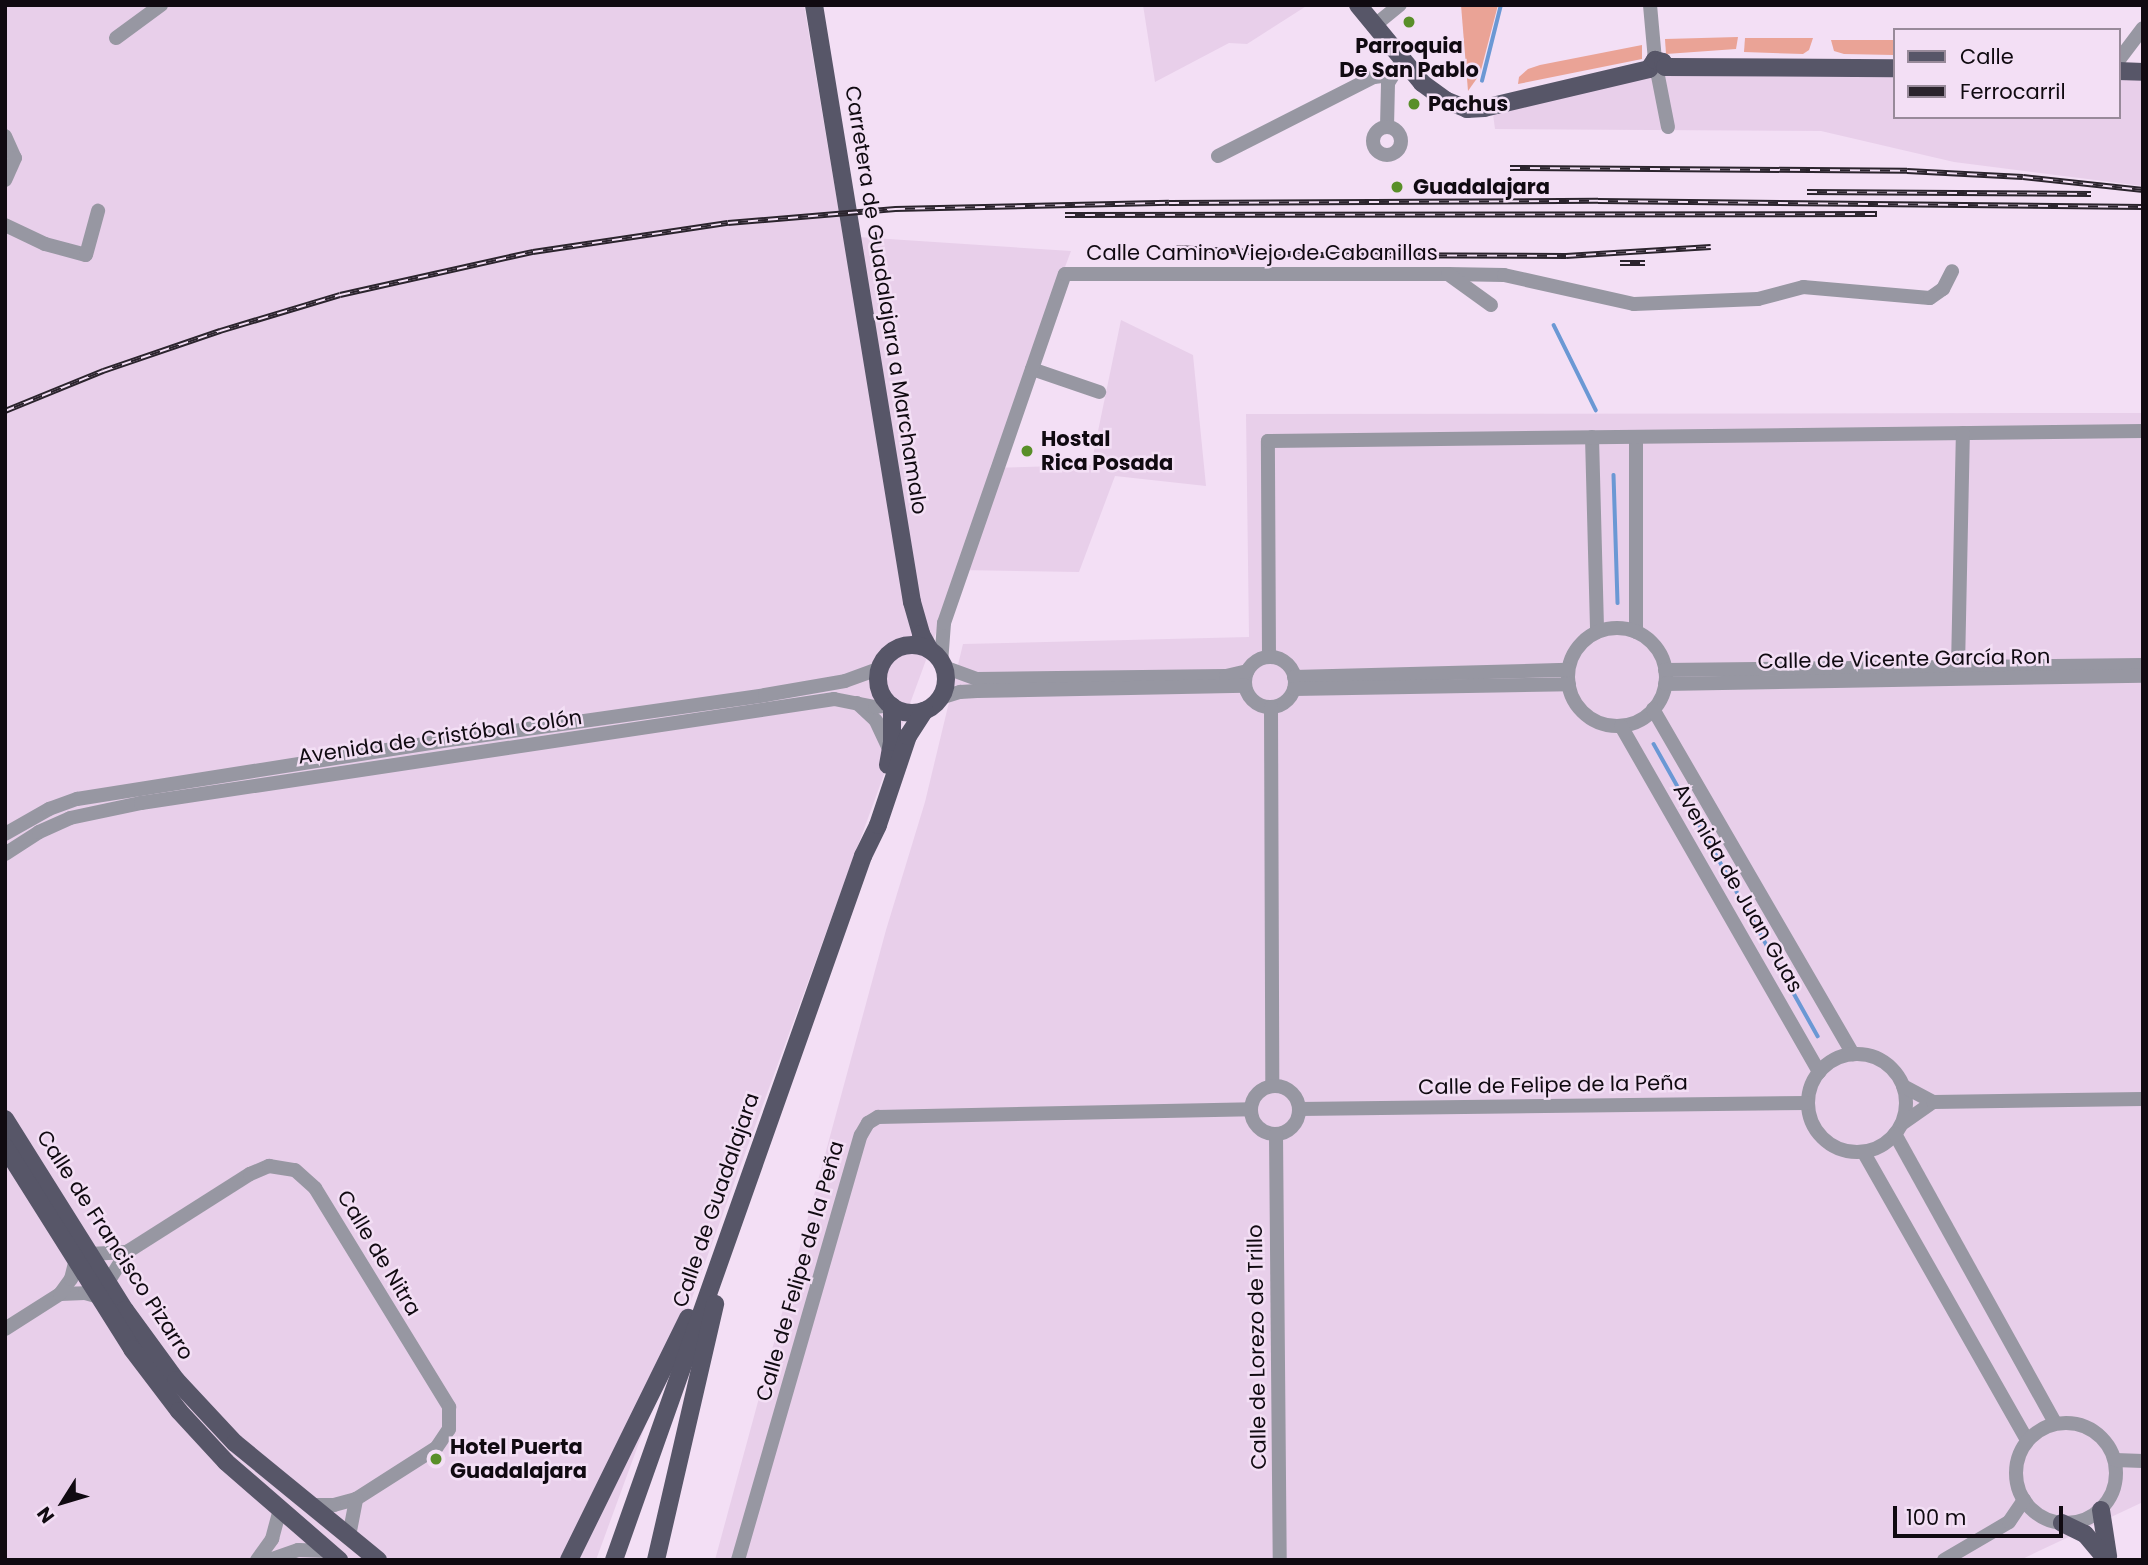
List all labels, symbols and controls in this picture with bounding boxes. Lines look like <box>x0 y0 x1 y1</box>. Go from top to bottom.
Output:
marker: Parroquia De San Pablo <box>1401 14 1417 30</box>
legend <box>1892 28 2120 119</box>
place label: Parroquia De San Pablo <box>1339 33 1479 83</box>
text: Calle <box>1960 42 2014 71</box>
text: Ferrocarril <box>1960 77 2066 106</box>
street label: Carretera de Guadalajara a Marchamalo <box>840 84 932 516</box>
place label: Pachus <box>1428 91 1508 117</box>
marker: Pachus <box>1406 96 1422 112</box>
place label: Guadalajara <box>1413 174 1550 200</box>
marker: Guadalajara <box>1387 177 1407 197</box>
street label: Calle Camino Viejo de Cabanillas <box>1086 240 1438 266</box>
place label: Hostal Rica Posada <box>1041 426 1173 476</box>
marker: Hostal Rica Posada <box>1019 443 1035 459</box>
street label: Calle de Vicente García Ron <box>1757 644 2051 674</box>
street label: Avenida de Cristóbal Colón <box>296 705 584 769</box>
street label: Avenida de Juan Guas <box>1668 779 1808 997</box>
street label: Calle de Felipe de la Peña <box>1418 1070 1688 1100</box>
street label: Calle de Guadalajara <box>667 1089 765 1311</box>
street label: Calle de Francisco Pizarro <box>31 1125 199 1365</box>
street label: Calle de Felipe de la Peña <box>751 1138 849 1404</box>
street label: Calle de Nitra <box>332 1186 426 1320</box>
street label: Calle de Lorezo de Trillo <box>1242 1224 1272 1470</box>
place label: Hotel Puerta Guadalajara <box>450 1434 587 1484</box>
marker: Hotel Puerta Guadalajara <box>428 1451 444 1467</box>
north arrow <box>28 1467 98 1537</box>
scale bar <box>1896 1492 2066 1536</box>
text: N <box>31 1501 61 1529</box>
text: 100 m <box>1906 1503 1966 1532</box>

